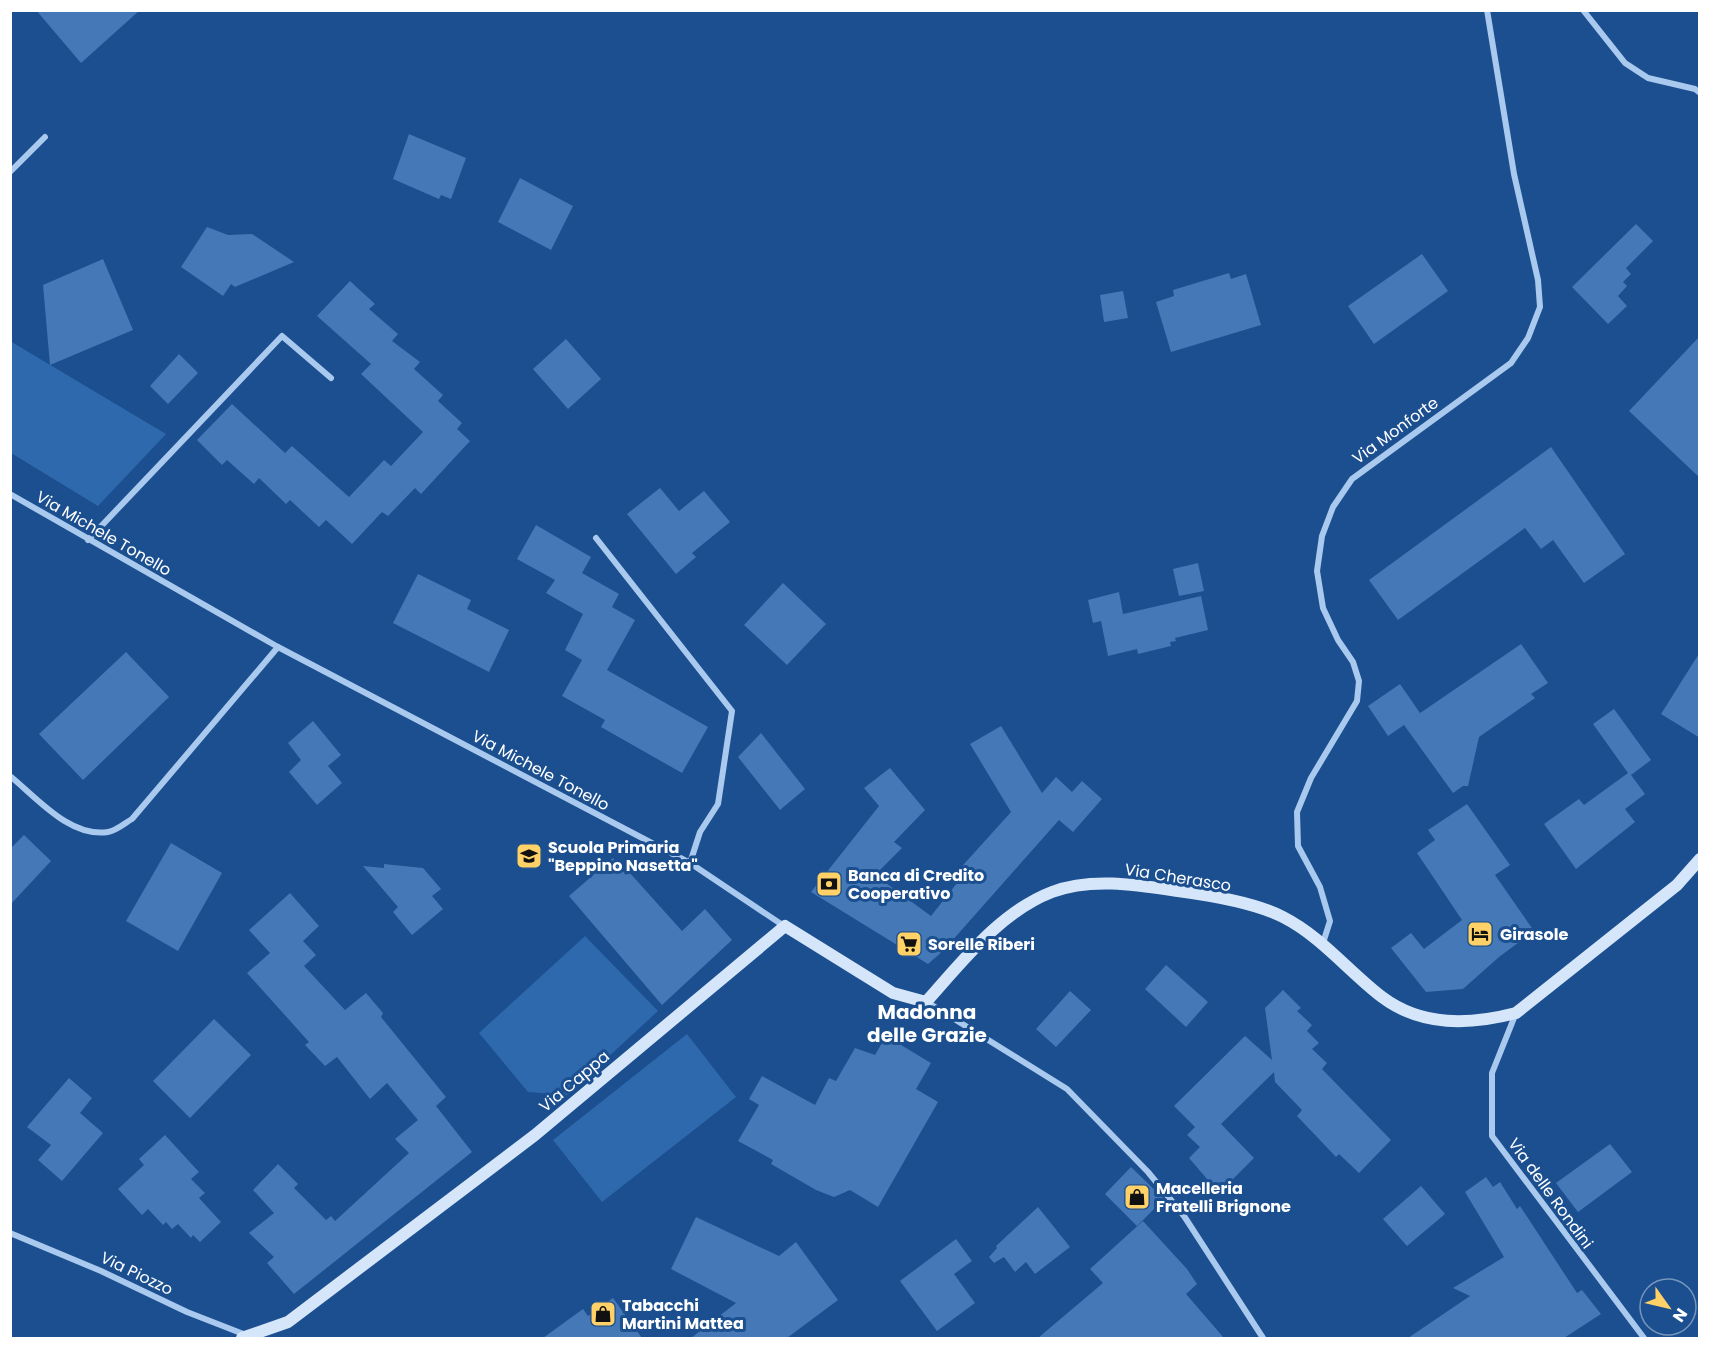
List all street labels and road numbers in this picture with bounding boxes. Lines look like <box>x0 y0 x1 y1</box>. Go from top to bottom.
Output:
street label: Via Monforte <box>1348 391 1443 469</box>
street label: Via Michele Tonello <box>32 485 176 582</box>
street label: Via Michele Tonello <box>468 724 614 816</box>
street label: Via Cherasco <box>1123 858 1233 897</box>
street label: Via Cappa <box>534 1045 614 1118</box>
street label: Via delle Rondini <box>1503 1133 1599 1253</box>
street label: Via Piozzo <box>97 1246 177 1301</box>

